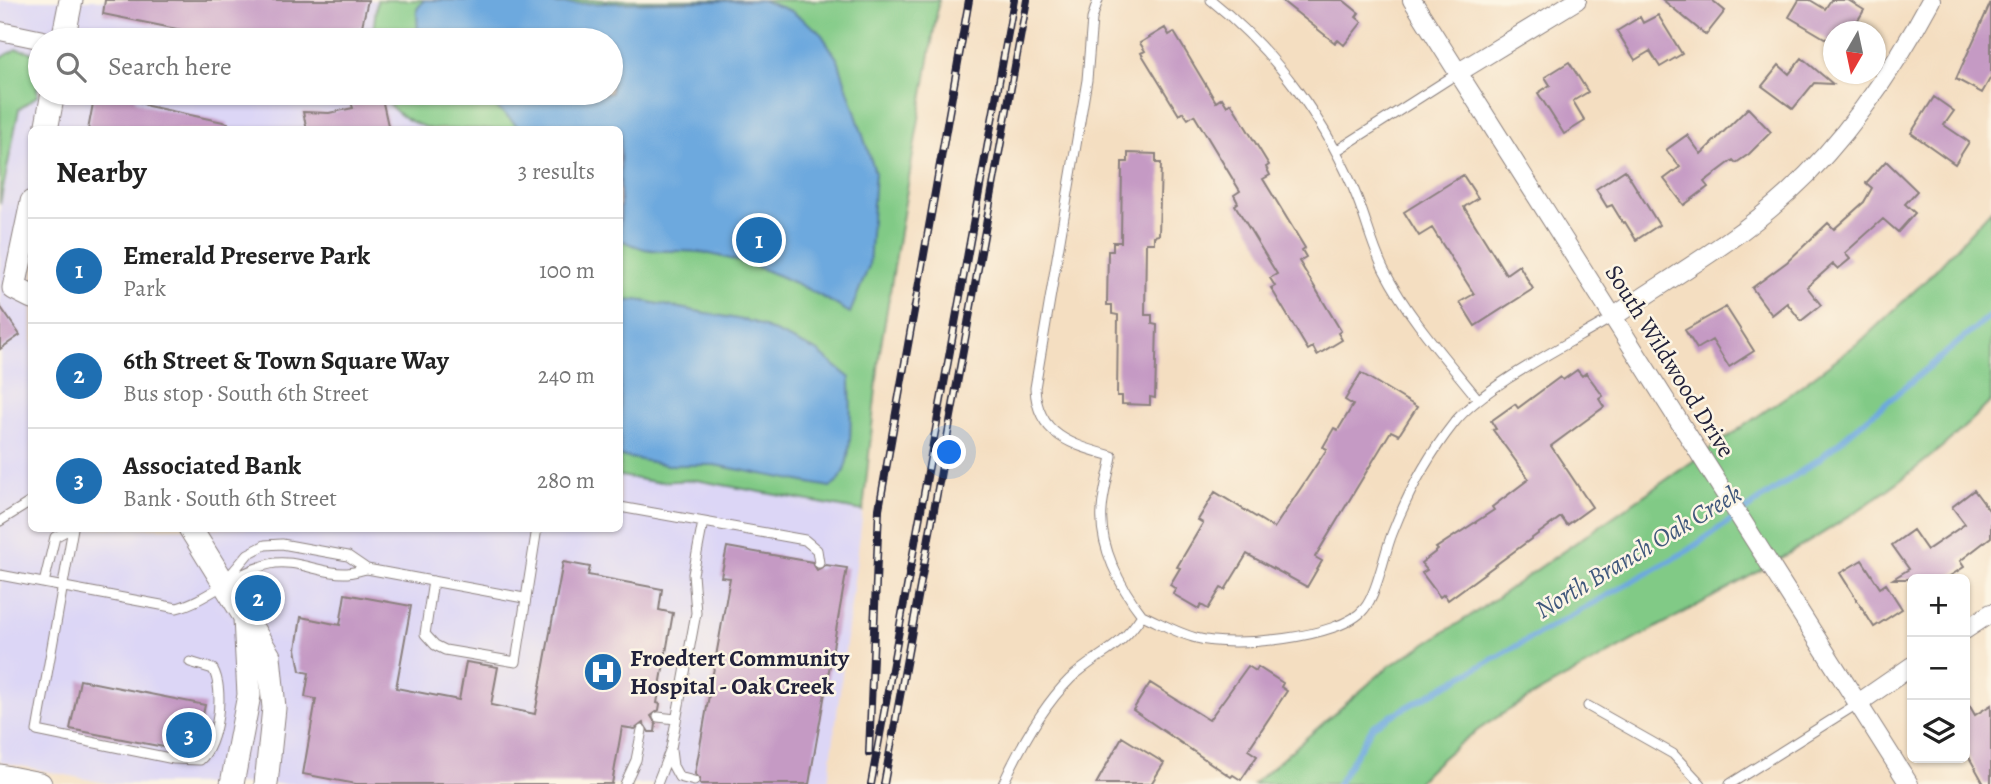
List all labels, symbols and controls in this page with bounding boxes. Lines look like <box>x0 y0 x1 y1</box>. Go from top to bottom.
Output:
north arrow <box>1823 21 1886 84</box>
search box <box>28 28 623 105</box>
icon: search <box>52 48 90 86</box>
text: Search here <box>108 49 232 84</box>
text: Nearby <box>56 152 147 192</box>
text: 3 results <box>518 156 595 187</box>
pin: 1 <box>736 214 782 266</box>
text: Emerald Preserve Park <box>123 238 370 273</box>
text: 1 <box>75 255 83 286</box>
text: 100 m <box>539 255 595 286</box>
street label: South Wildwood Drive <box>1598 259 1742 463</box>
text: Park <box>123 273 166 304</box>
text: 6th Street & Town Square Way <box>123 343 449 378</box>
text: 2 <box>73 360 85 391</box>
text: 240 m <box>538 360 595 391</box>
text: Bus stop · South 6th Street <box>123 378 369 409</box>
your location <box>932 435 966 469</box>
text: Associated Bank <box>123 448 301 483</box>
text: 3 <box>74 465 84 496</box>
text: 280 m <box>537 465 595 496</box>
water label: North Branch Oak Creek <box>1528 476 1748 627</box>
text: Bank · South 6th Street <box>123 483 337 514</box>
pin: 2 <box>235 572 281 624</box>
map controls <box>1907 574 1970 763</box>
button: + <box>1907 574 1970 637</box>
button: − <box>1907 637 1970 700</box>
place label: Froedtert Community Hospital - Oak Creek <box>630 642 850 702</box>
hospital icon: Froedtert Community Hospital - Oak Creek <box>582 651 624 693</box>
button: layers <box>1907 700 1970 763</box>
pin: 3 <box>166 709 212 761</box>

